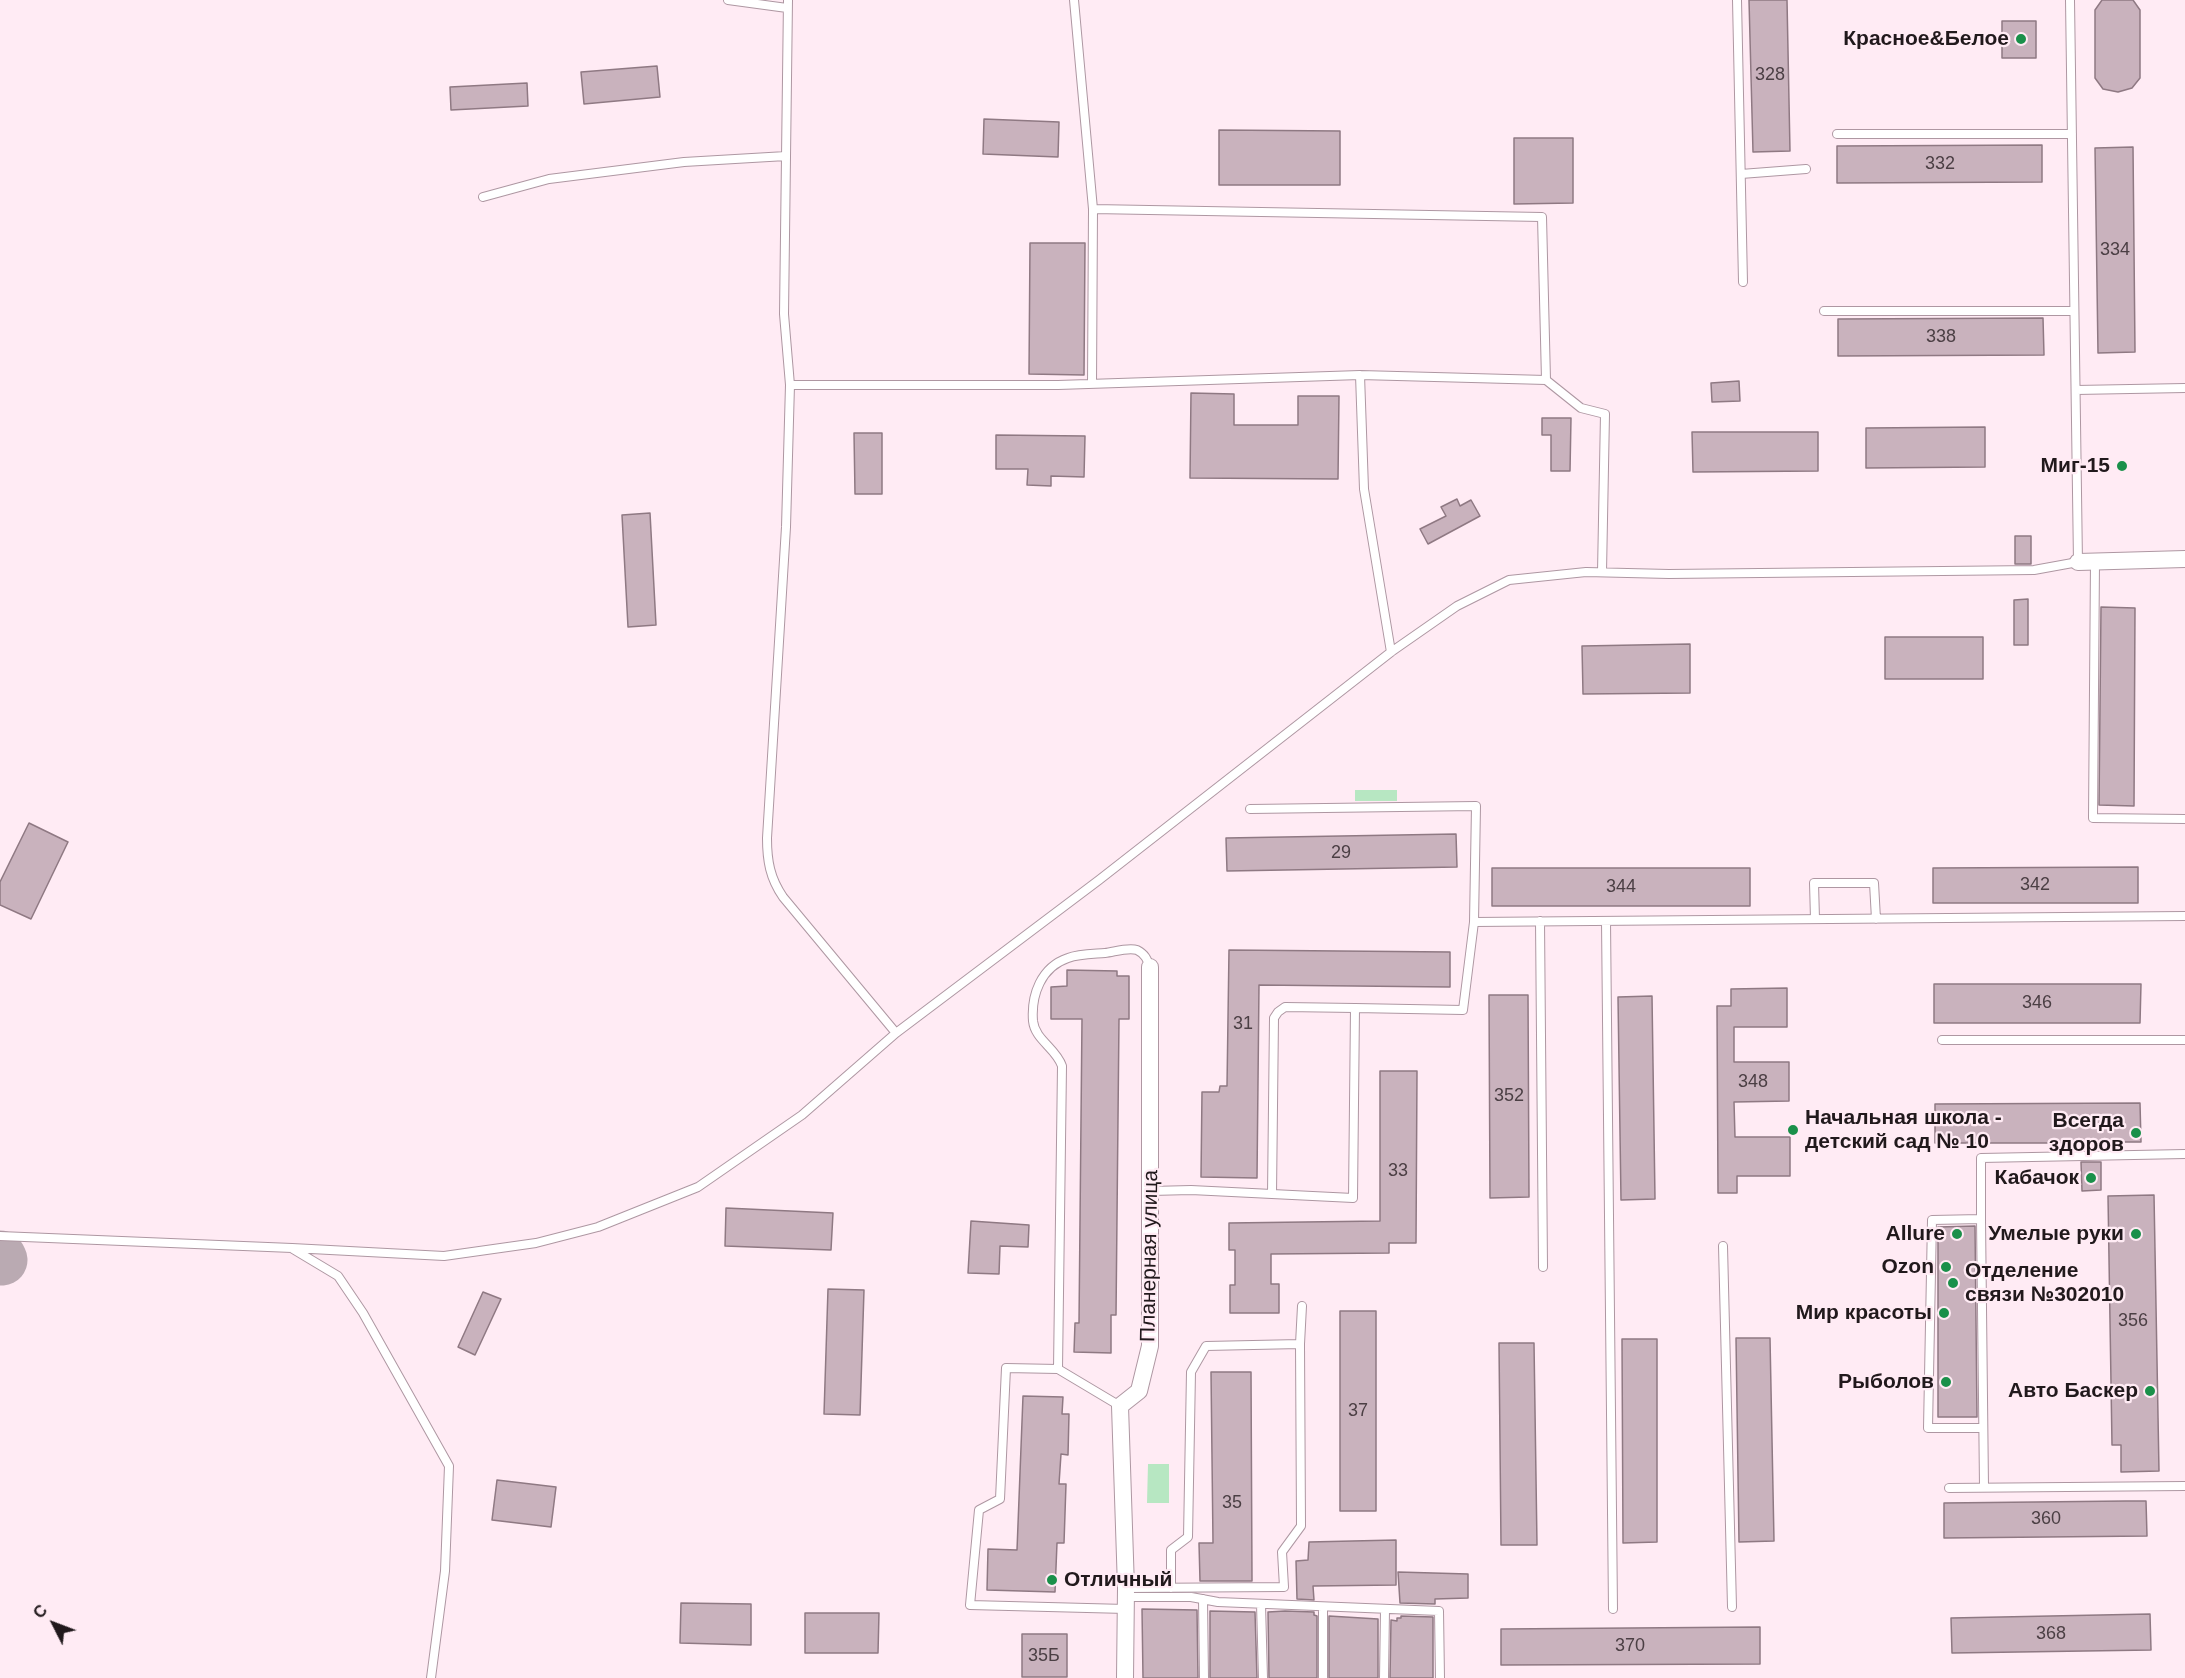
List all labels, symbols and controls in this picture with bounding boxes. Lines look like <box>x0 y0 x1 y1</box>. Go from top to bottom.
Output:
place label: Красное&Белое <box>1843 26 2009 52</box>
marker: Красное&Белое <box>2014 32 2028 46</box>
house number: 328 <box>1755 64 1785 86</box>
house number: 332 <box>1925 153 1955 175</box>
house number: 334 <box>2100 239 2130 261</box>
house number: 338 <box>1926 326 1956 348</box>
place label: Миг-15 <box>2040 453 2110 479</box>
marker: Миг-15 <box>2115 459 2129 473</box>
house number: 29 <box>1331 842 1351 864</box>
house number: 342 <box>2020 874 2050 896</box>
house number: 344 <box>1606 876 1636 898</box>
house number: 346 <box>2022 992 2052 1014</box>
house number: 31 <box>1233 1013 1253 1035</box>
house number: 348 <box>1738 1071 1768 1093</box>
house number: 352 <box>1494 1085 1524 1107</box>
place label: Начальная школа - детский сад № 10 <box>1805 1105 2002 1155</box>
place label: Всегда здоров <box>2049 1108 2124 1158</box>
marker: Начальная школа - детский сад № 10 <box>1786 1123 1800 1137</box>
marker: Всегда здоров <box>2129 1126 2143 1140</box>
house number: 33 <box>1388 1160 1408 1182</box>
place label: Кабачок <box>1995 1165 2079 1191</box>
street label: Планерная улица <box>1136 1170 1164 1342</box>
marker: Кабачок <box>2084 1171 2098 1185</box>
place label: Allure <box>1885 1221 1945 1247</box>
place label: Умелые руки <box>1988 1221 2124 1247</box>
marker: Allure <box>1950 1227 1964 1241</box>
marker: Умелые руки <box>2129 1227 2143 1241</box>
place label: Ozon <box>1882 1254 1934 1280</box>
place label: Отделение связи №302010 <box>1965 1258 2124 1308</box>
marker: Ozon <box>1939 1260 1953 1274</box>
marker: Отделение связи №302010 <box>1946 1276 1960 1290</box>
place label: Мир красоты <box>1796 1300 1932 1326</box>
marker: Мир красоты <box>1937 1306 1951 1320</box>
house number: 356 <box>2118 1310 2148 1332</box>
place label: Рыболов <box>1838 1369 1934 1395</box>
marker: Рыболов <box>1939 1375 1953 1389</box>
place label: Авто Баскер <box>2008 1378 2138 1404</box>
marker: Авто Баскер <box>2143 1384 2157 1398</box>
house number: 37 <box>1348 1400 1368 1422</box>
house number: 35 <box>1222 1492 1242 1514</box>
house number: 360 <box>2031 1508 2061 1530</box>
place label: Отличный <box>1064 1567 1172 1593</box>
marker: Отличный <box>1045 1573 1059 1587</box>
north arrow <box>24 1594 84 1654</box>
text: С <box>30 1602 50 1622</box>
house number: 368 <box>2036 1623 2066 1645</box>
house number: 370 <box>1615 1635 1645 1657</box>
house number: 35Б <box>1028 1645 1060 1667</box>

